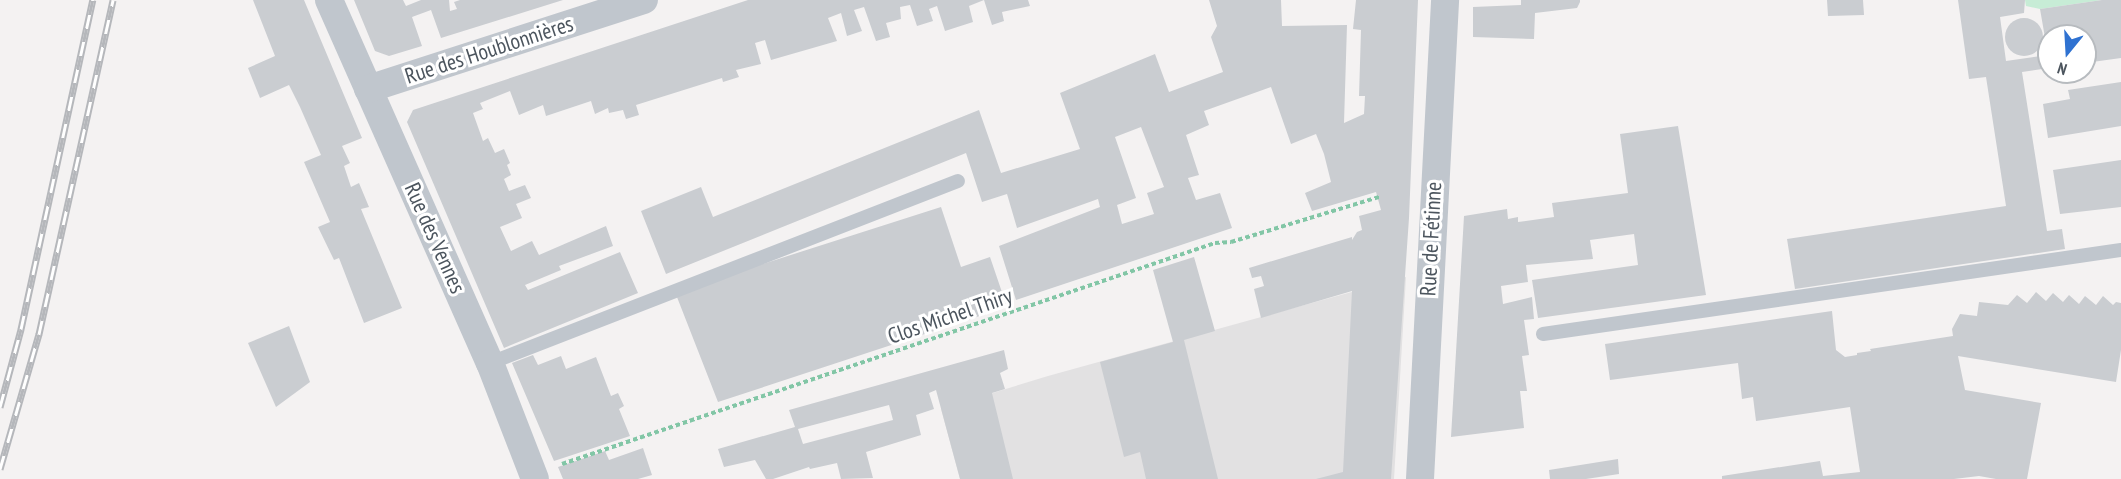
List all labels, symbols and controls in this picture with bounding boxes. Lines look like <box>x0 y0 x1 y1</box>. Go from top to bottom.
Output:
street label: Rue des Houblonnières <box>402 10 576 90</box>
north arrow <box>2037 24 2097 84</box>
text: N <box>2055 58 2069 80</box>
street label: Rue des Vennes <box>399 178 471 298</box>
street label: Rue de Fétinne <box>1415 181 1447 297</box>
street label: Clos Michel Thiry <box>884 282 1016 350</box>

